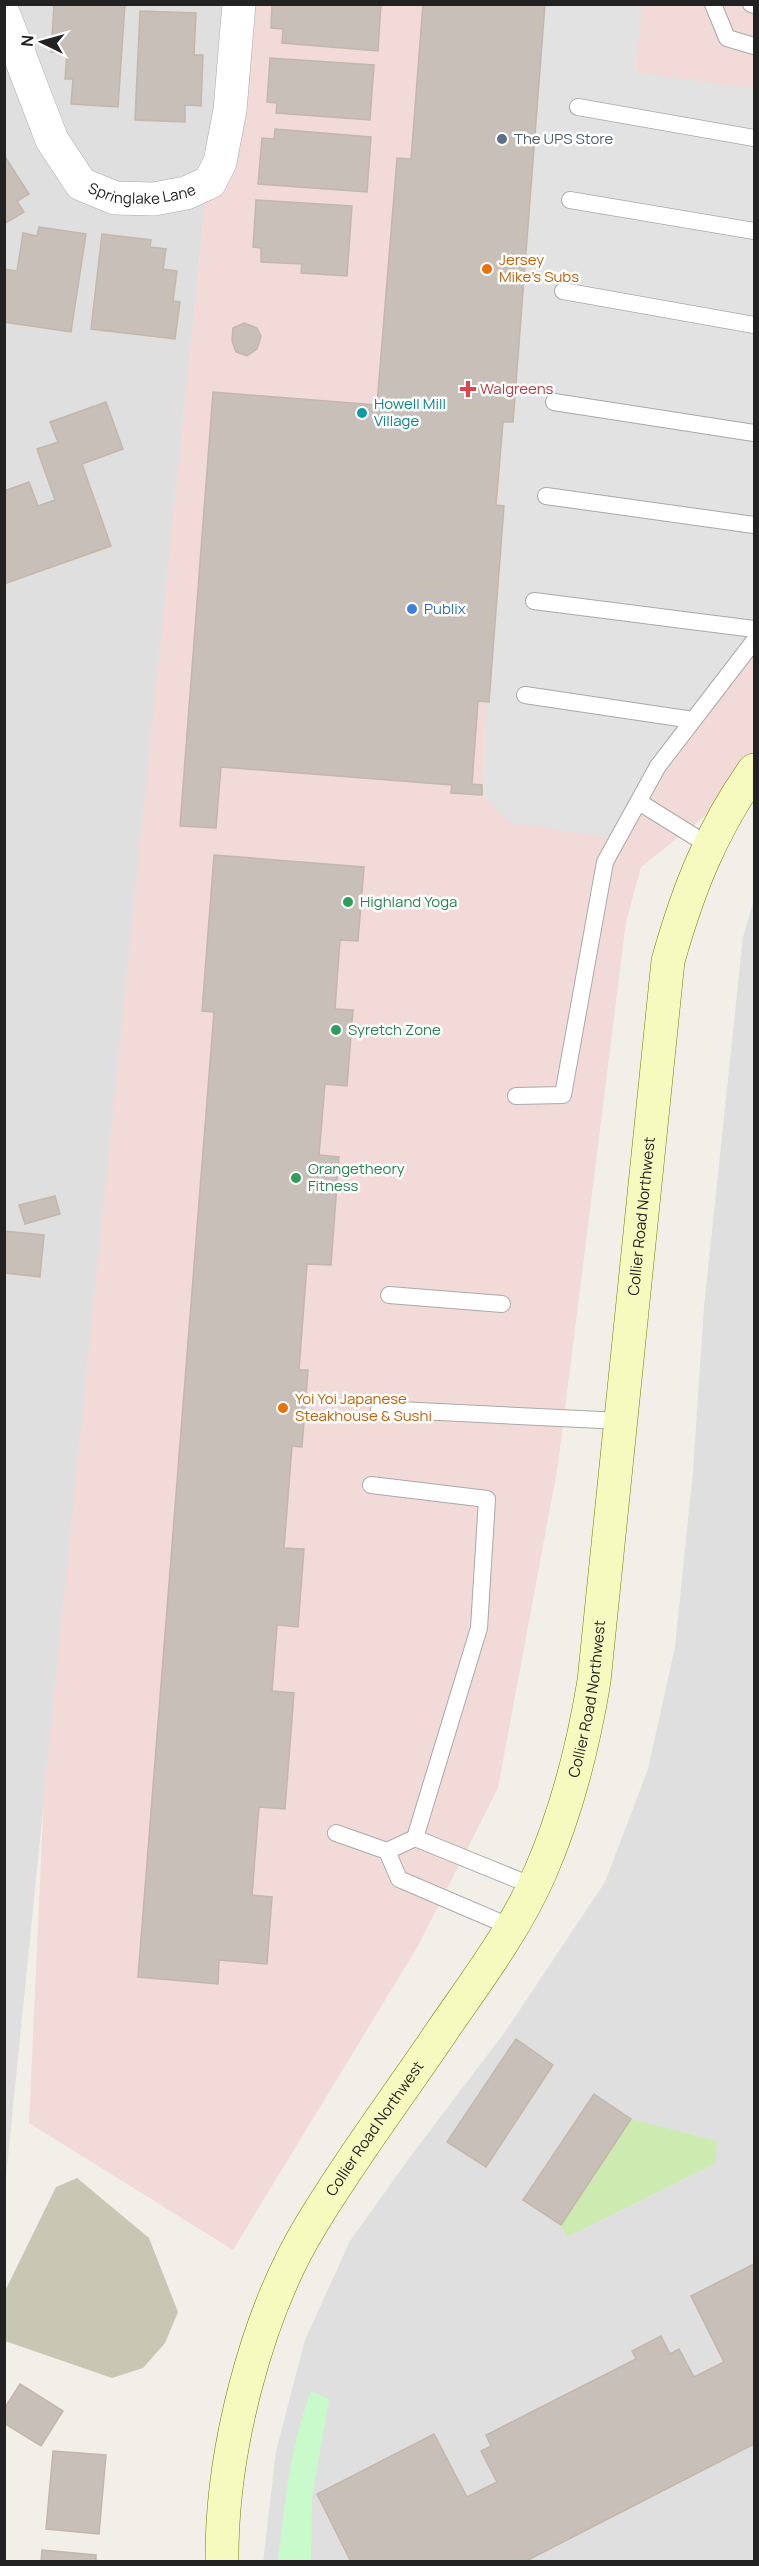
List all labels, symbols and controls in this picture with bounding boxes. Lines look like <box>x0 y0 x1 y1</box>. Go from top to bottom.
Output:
north arrow <box>12 12 72 72</box>
text: N <box>16 34 39 47</box>
place label: The UPS Store <box>514 128 614 149</box>
marker: The UPS Store <box>495 132 509 146</box>
street label: Springlake Lane <box>85 177 199 209</box>
place label: Jersey Mike's Subs <box>499 249 579 287</box>
marker: Jersey Mike's Subs <box>480 262 494 276</box>
place label: Walgreens <box>480 378 554 399</box>
marker: Walgreens <box>461 382 475 396</box>
place label: Howell Mill Village <box>374 393 446 431</box>
marker: Howell Mill Village <box>355 406 369 420</box>
place label: Publix <box>424 598 466 619</box>
marker: Publix <box>405 602 419 616</box>
place label: Highland Yoga <box>360 891 457 912</box>
marker: Highland Yoga <box>341 895 355 909</box>
place label: Syretch Zone <box>348 1019 441 1040</box>
marker: Syretch Zone <box>329 1023 343 1037</box>
street label: Collier Road Northwest <box>623 1136 660 1296</box>
place label: Orangetheory Fitness <box>308 1158 405 1196</box>
marker: Orangetheory Fitness <box>289 1171 303 1185</box>
place label: Yoi Yoi Japanese Steakhouse & Sushi <box>295 1388 432 1426</box>
marker: Yoi Yoi Japanese Steakhouse & Sushi <box>276 1401 290 1415</box>
street label: Collier Road Northwest <box>563 1619 610 1780</box>
street label: Collier Road Northwest <box>321 2057 428 2200</box>

